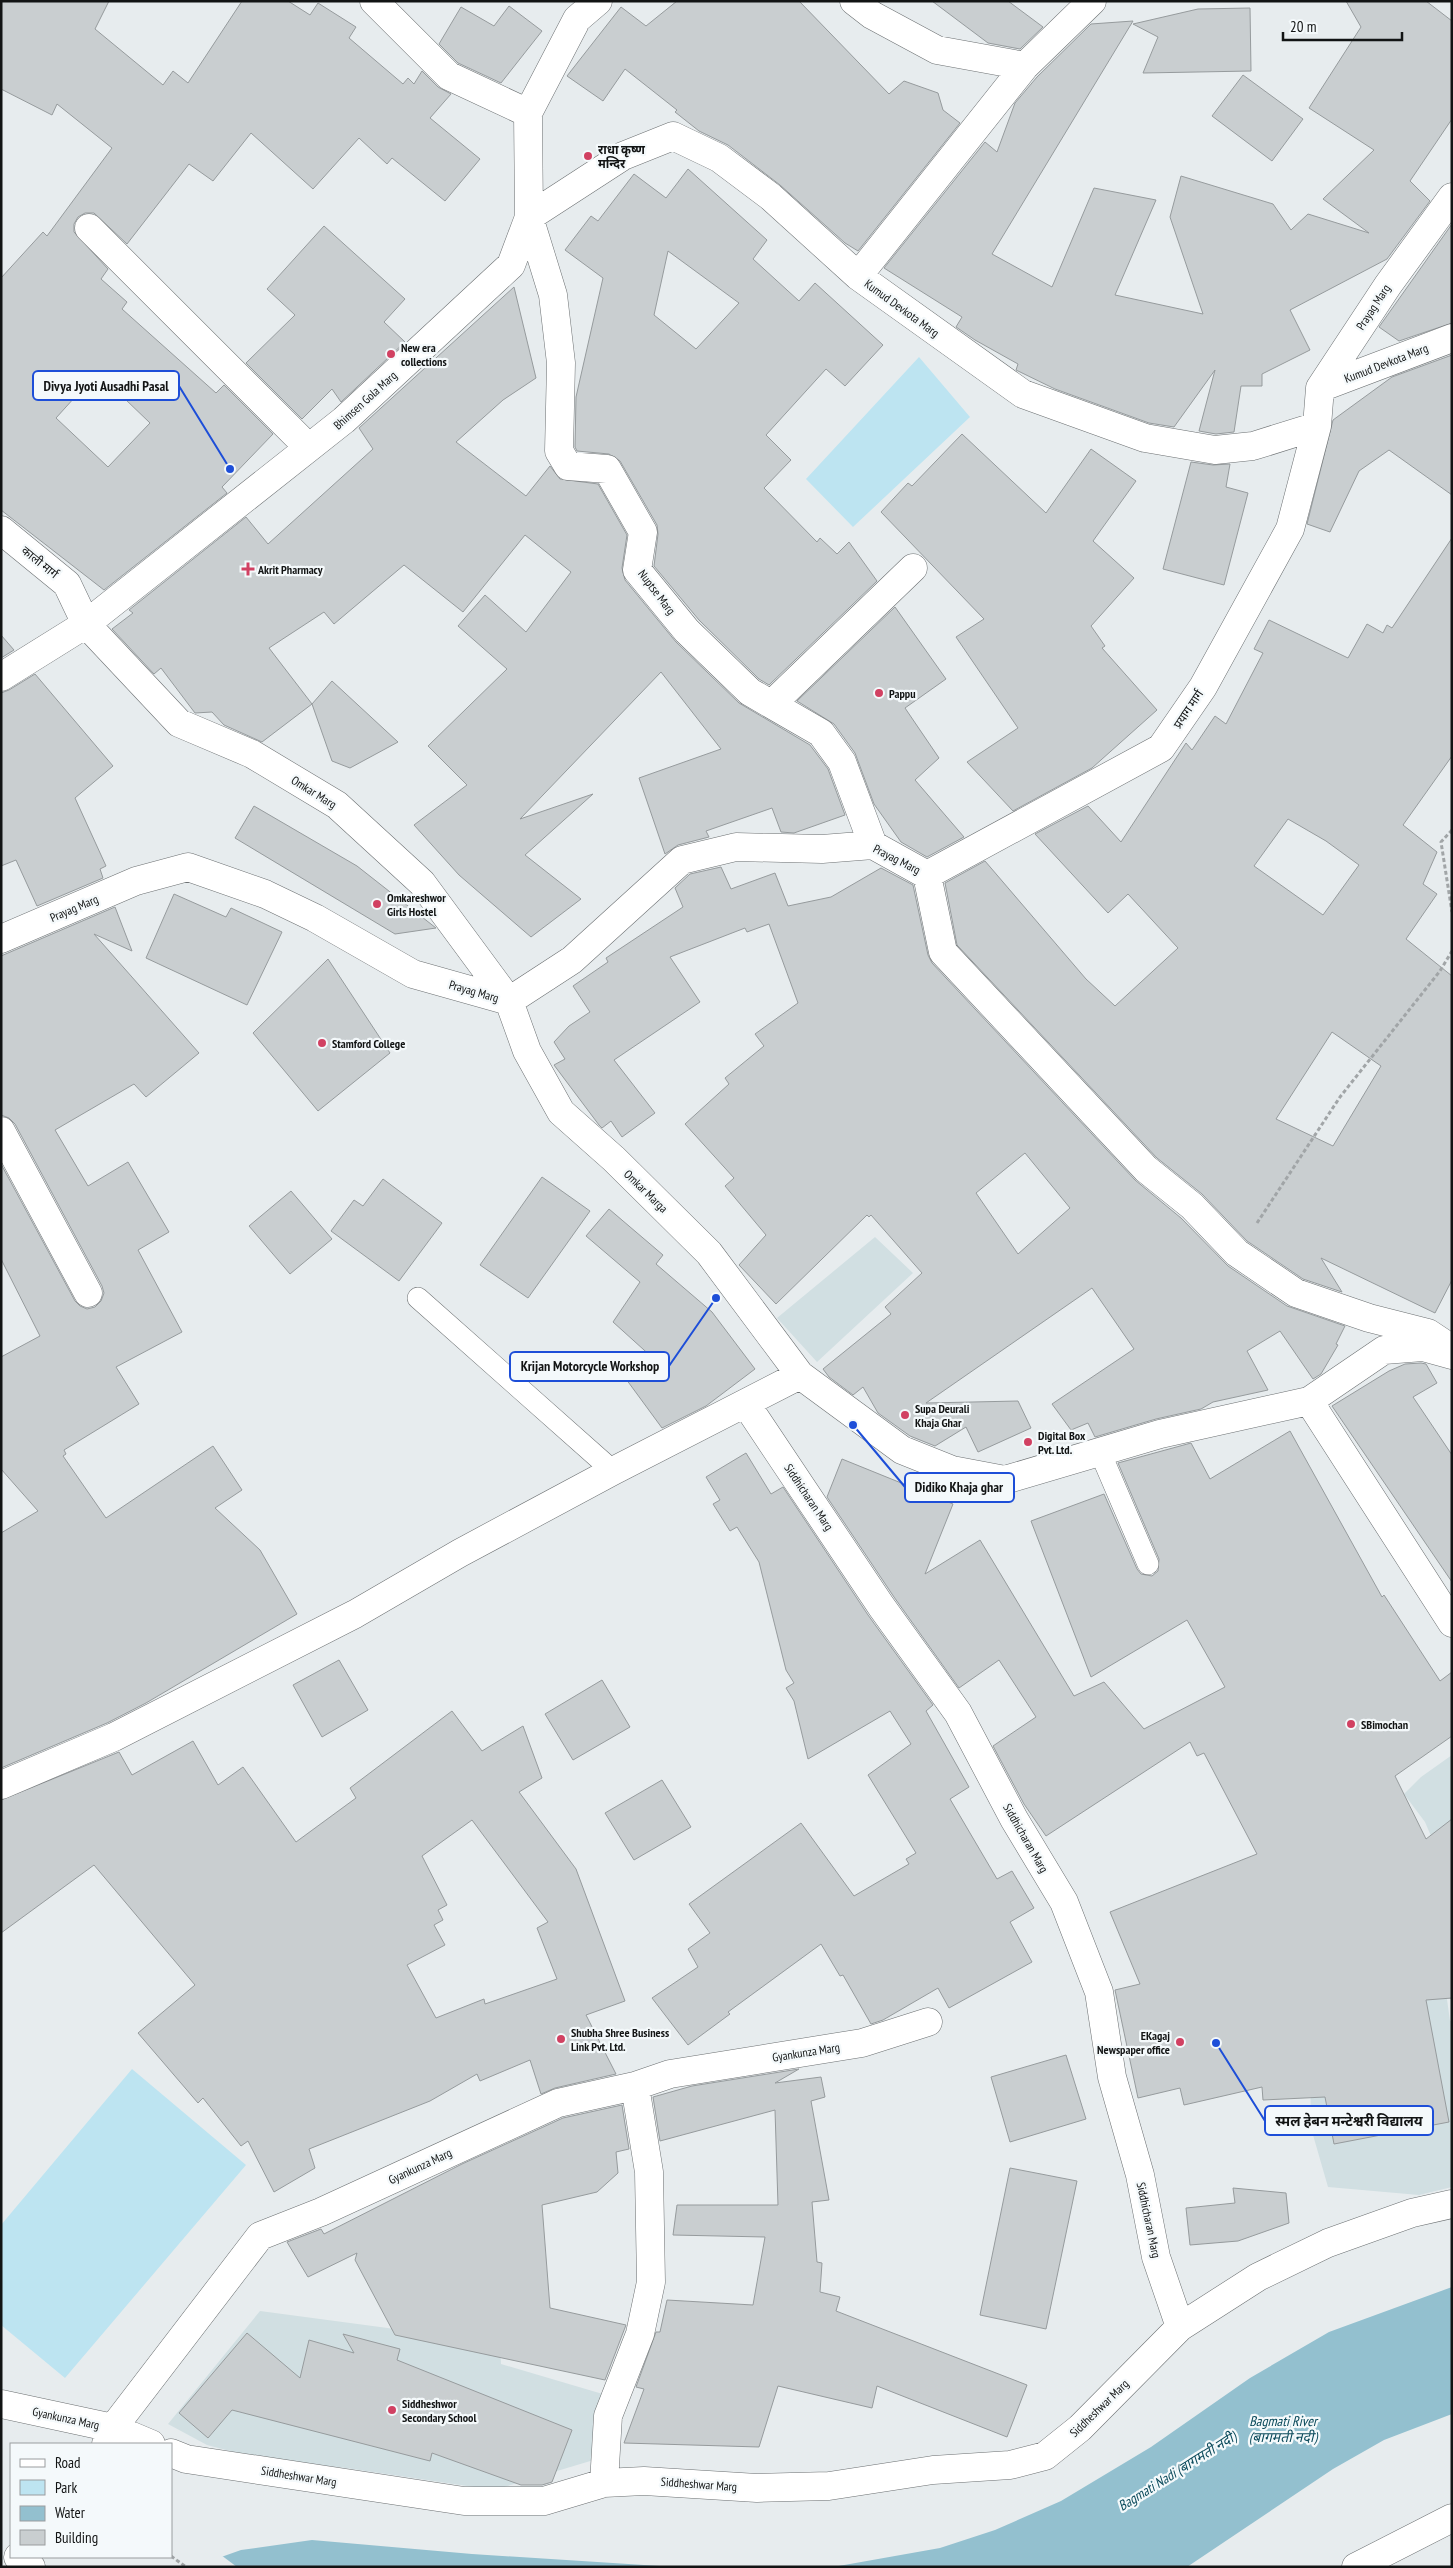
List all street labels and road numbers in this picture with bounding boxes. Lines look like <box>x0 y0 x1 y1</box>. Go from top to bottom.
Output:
street label: Kumud Devkota Marg <box>862 276 942 340</box>
street label: Prayag Marg <box>1353 281 1393 333</box>
street label: Kumud Devkota Marg <box>1342 340 1430 386</box>
street label: Bhimsen Gola Marg <box>330 368 400 432</box>
street label: काली मार्ग <box>19 543 62 582</box>
street label: Nuptse Marg <box>635 566 679 618</box>
street label: प्रयाग मार्ग <box>1170 686 1207 731</box>
street label: Omkar Marg <box>289 772 339 812</box>
street label: Prayag Marg <box>871 841 923 877</box>
street label: Prayag Marg <box>48 891 100 925</box>
street label: Prayag Marg <box>447 977 501 1005</box>
street label: Omkar Marga <box>621 1166 671 1216</box>
street label: Siddhicharan Marg <box>781 1461 837 1533</box>
street label: Siddhicharan Marg <box>1000 1801 1052 1875</box>
street label: Gyankunza Marg <box>771 2039 841 2065</box>
street label: Gyankunza Marg <box>386 2145 454 2187</box>
street label: Siddhicharan Marg <box>1134 2181 1164 2259</box>
street label: Siddheshwar Marg <box>1066 2376 1132 2440</box>
street label: Gyankunza Marg <box>31 2404 101 2432</box>
street label: Siddheshwar Marg <box>260 2463 338 2489</box>
street label: Siddheshwar Marg <box>660 2474 738 2494</box>

